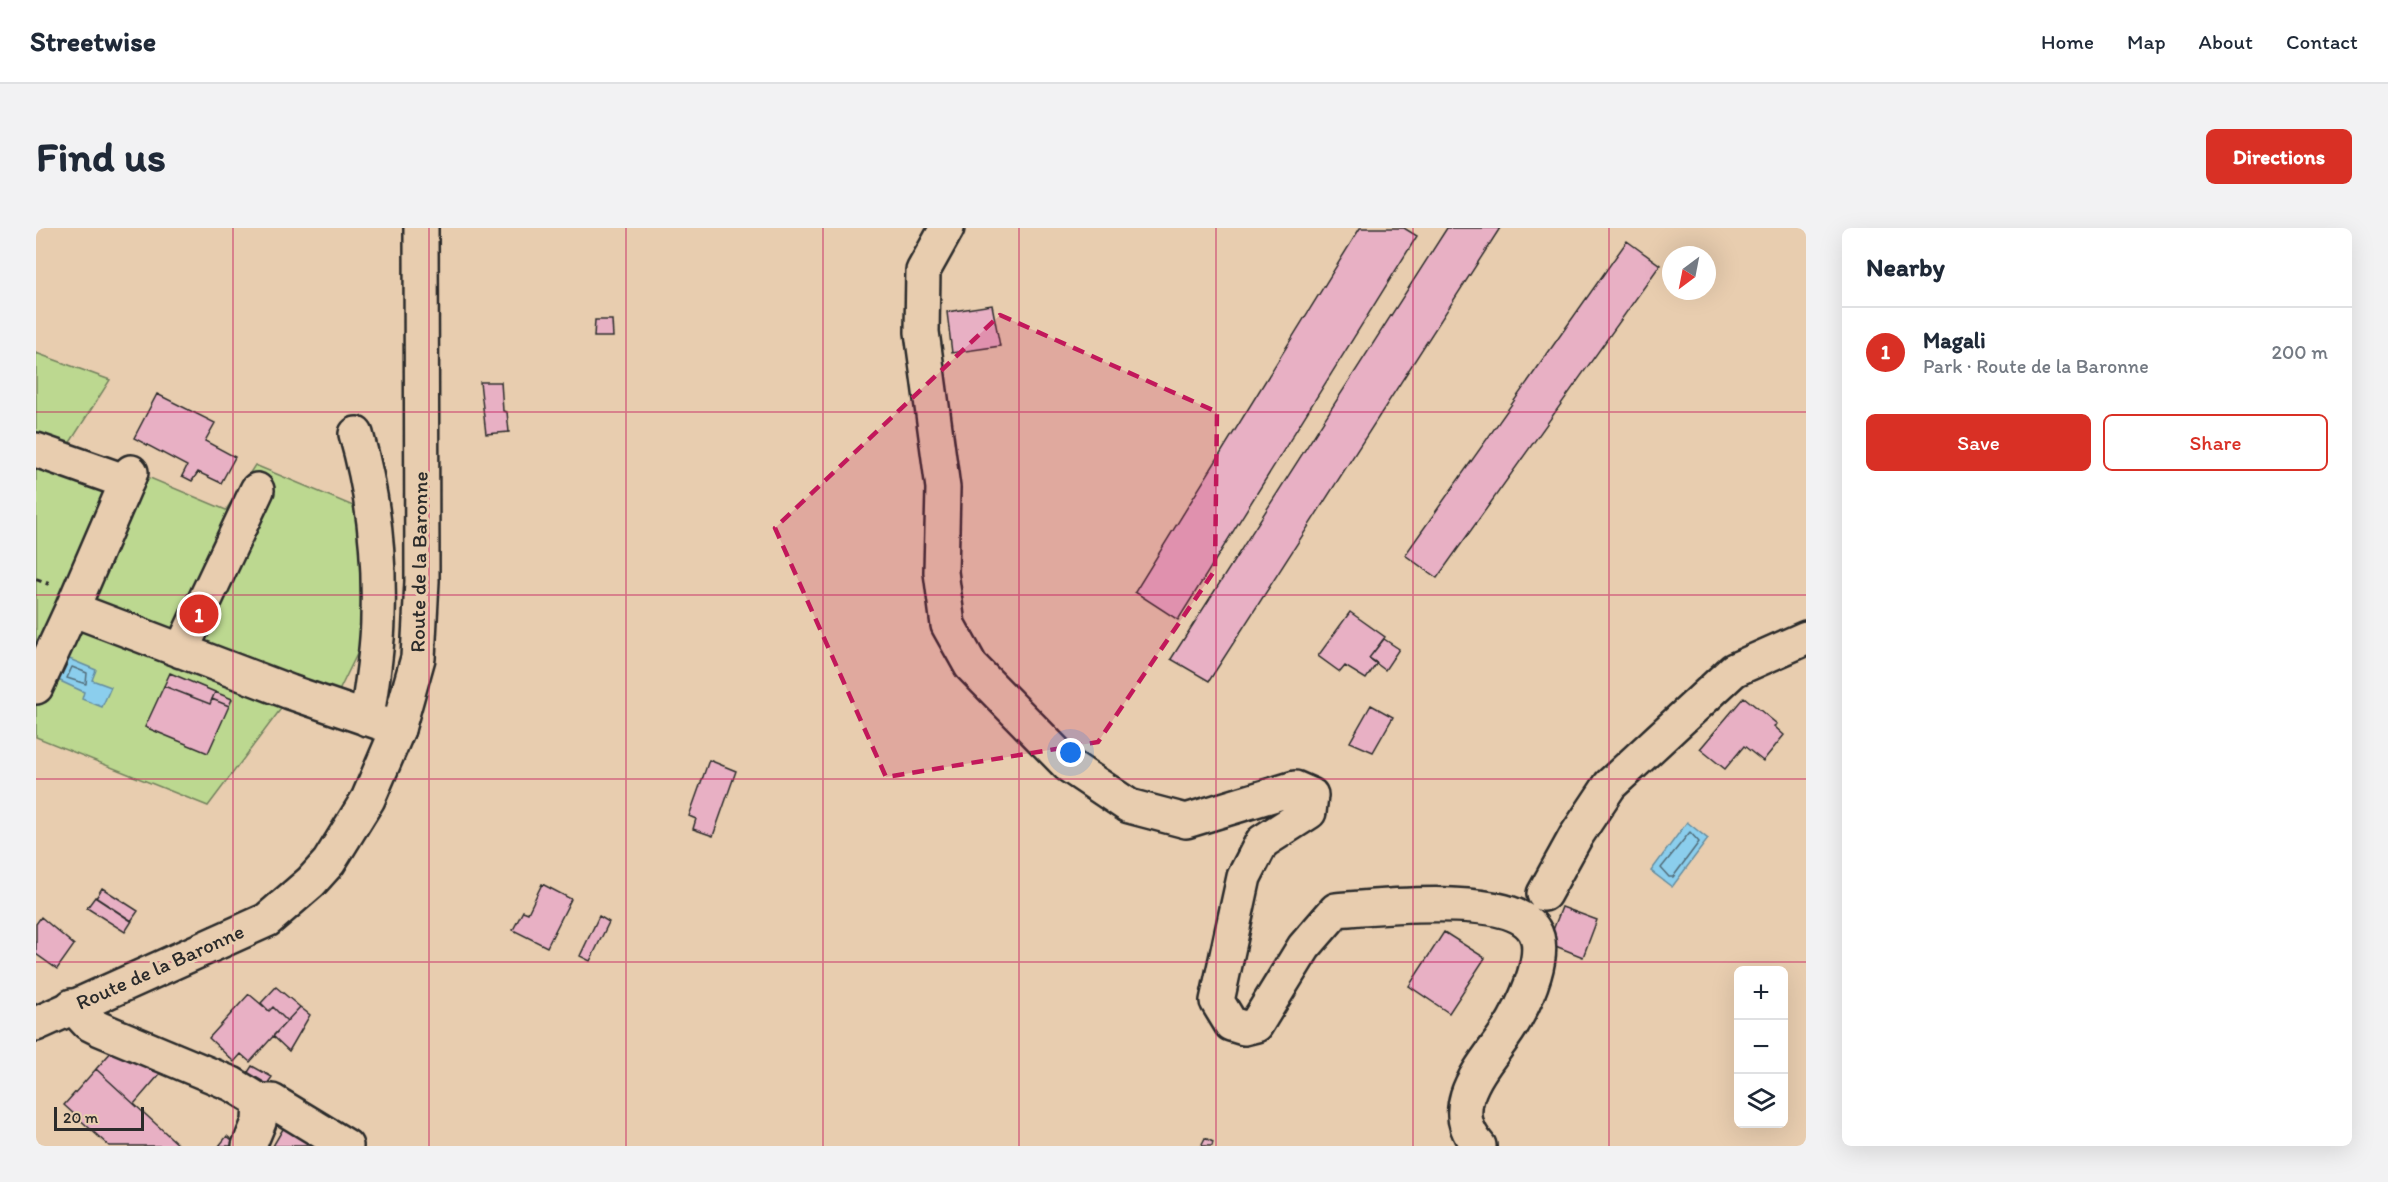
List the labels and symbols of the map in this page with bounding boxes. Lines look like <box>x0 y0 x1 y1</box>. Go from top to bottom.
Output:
north arrow <box>1662 246 1716 300</box>
street label: Route de la Baronne <box>404 471 433 653</box>
pin: 1 <box>180 592 218 636</box>
your location <box>1056 738 1085 767</box>
street label: Route de la Baronne <box>72 918 248 1015</box>
scale bar <box>54 1104 144 1132</box>

